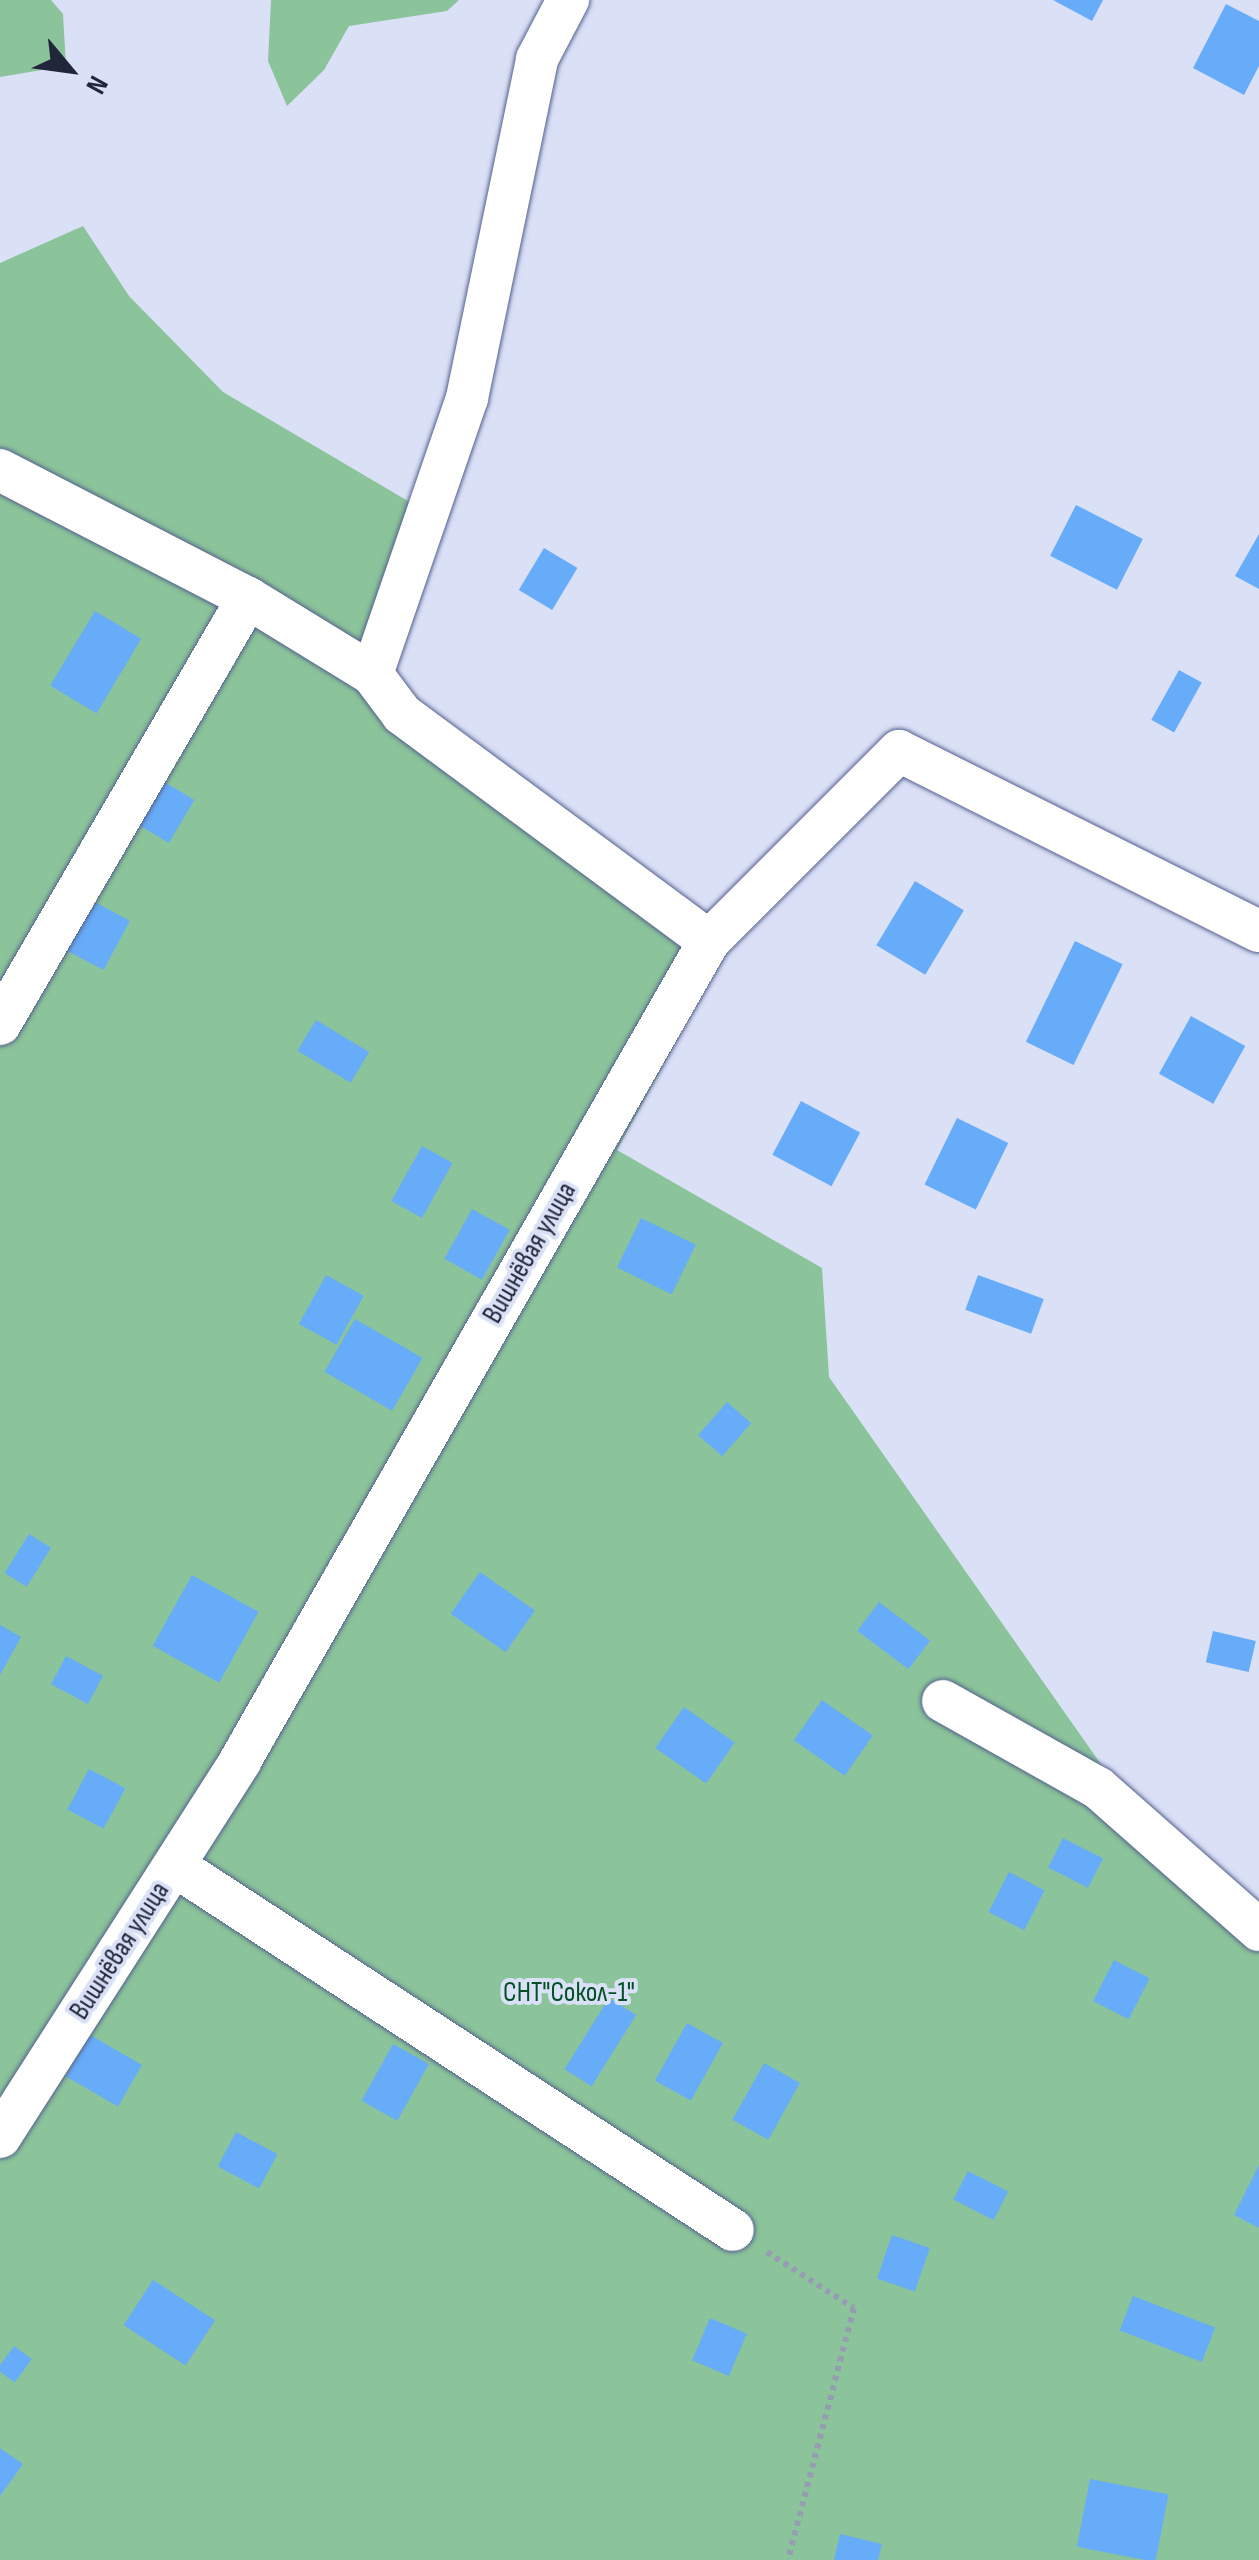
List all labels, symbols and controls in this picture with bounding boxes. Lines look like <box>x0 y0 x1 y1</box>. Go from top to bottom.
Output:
north arrow <box>20 20 120 120</box>
text: N <box>79 70 115 99</box>
street label: Вишнёвая улица <box>476 1176 584 1330</box>
street label: Вишнёвая улица <box>63 1876 177 2026</box>
park label: СНТ"Сокол-1" <box>503 1976 635 2010</box>

